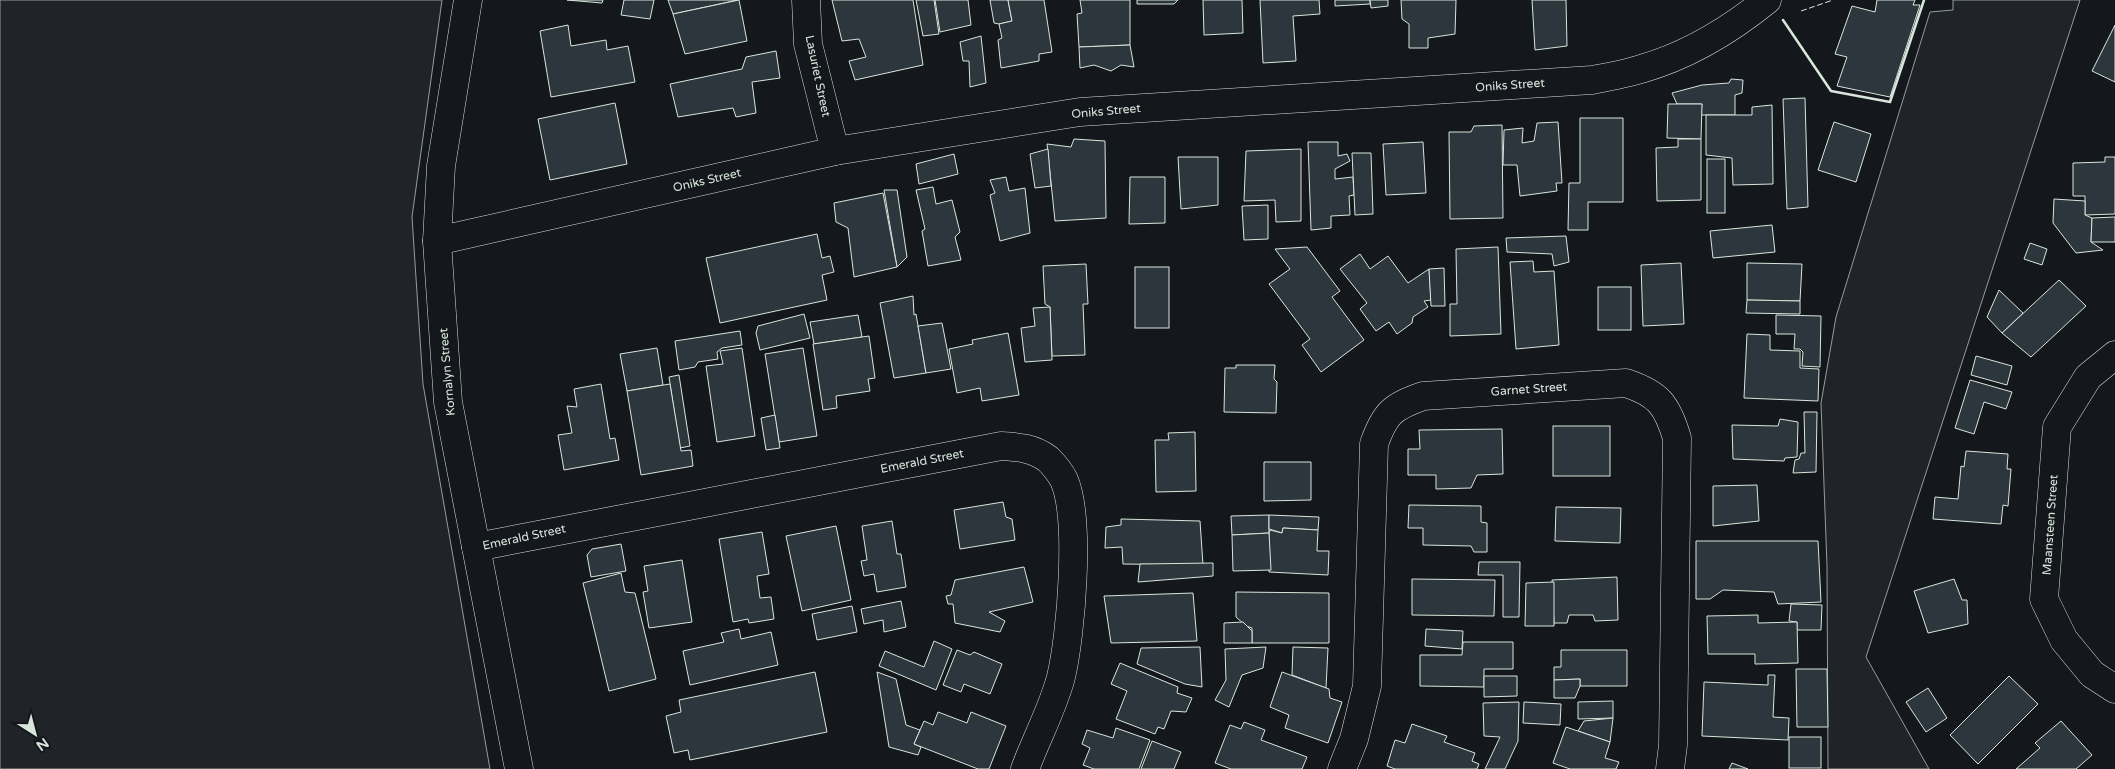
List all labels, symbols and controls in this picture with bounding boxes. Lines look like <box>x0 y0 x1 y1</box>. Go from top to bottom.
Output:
street label: Lasuriet Street <box>803 34 834 119</box>
street label: Oniks Street <box>1475 76 1546 94</box>
street label: Oniks Street <box>1071 101 1142 121</box>
street label: Oniks Street <box>672 165 743 195</box>
street label: Kornalyn Street <box>436 327 458 417</box>
street label: Garnet Street <box>1490 379 1568 399</box>
street label: Emerald Street <box>879 446 965 476</box>
street label: Maansteen Street <box>2039 474 2061 576</box>
street label: Emerald Street <box>481 521 567 553</box>
north arrow <box>10 709 60 759</box>
text: N <box>33 734 52 754</box>

